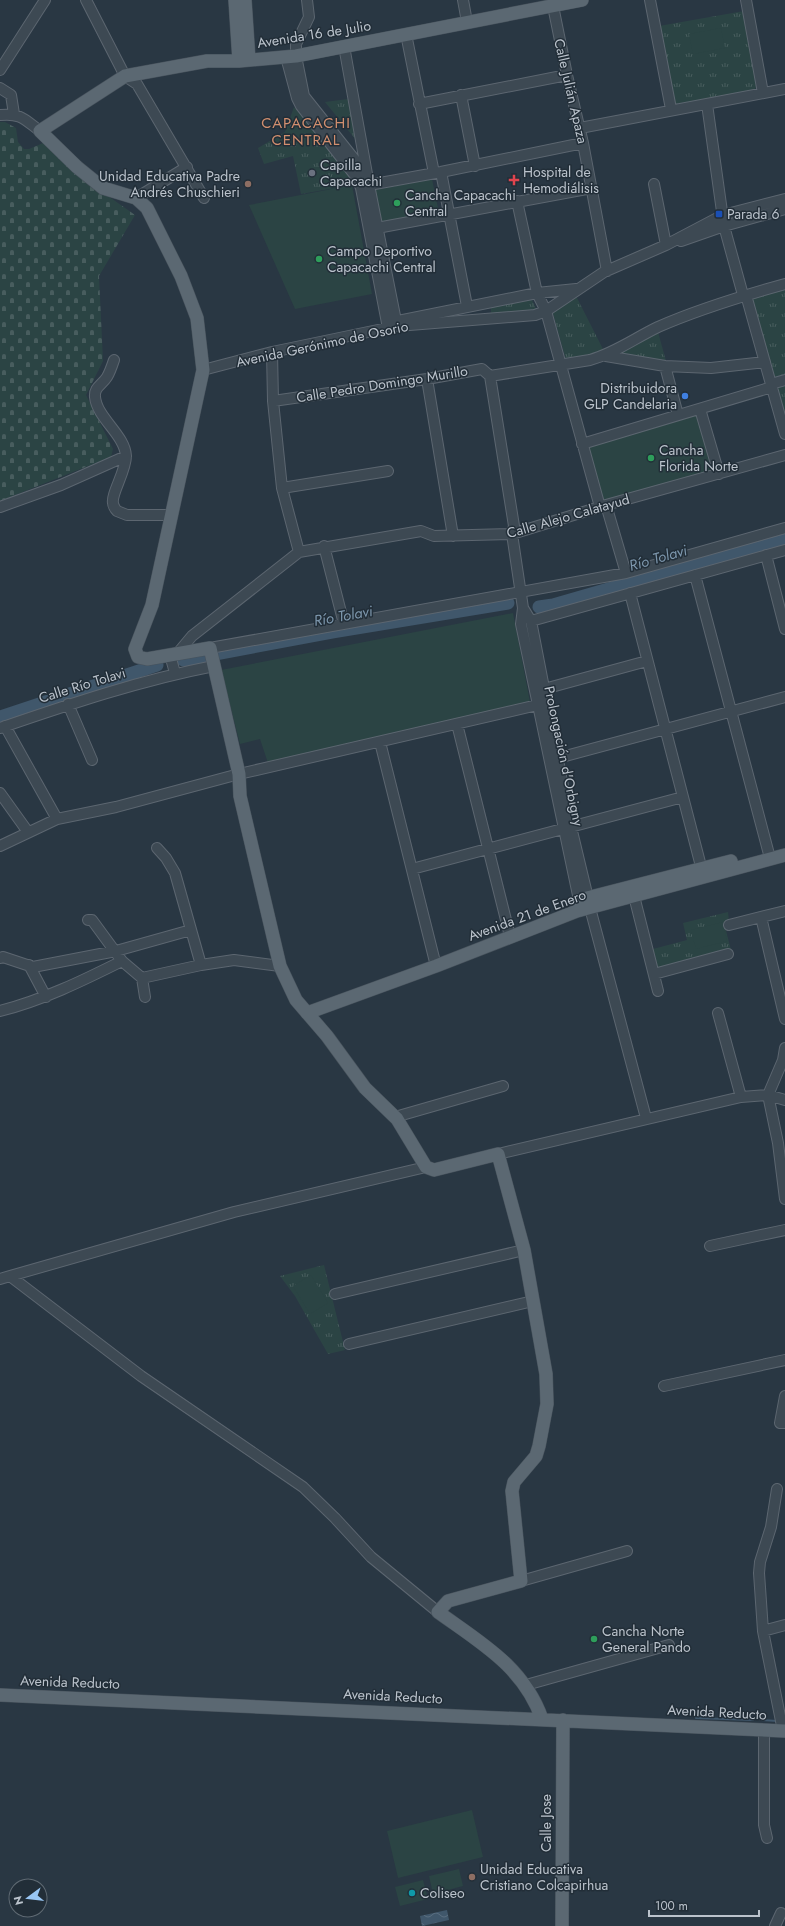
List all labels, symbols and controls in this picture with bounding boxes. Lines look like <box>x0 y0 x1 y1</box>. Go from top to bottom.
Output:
street label: Avenida 16 de Julio <box>256 15 373 53</box>
street label: Calle Julián Apaza <box>549 37 593 145</box>
district label: CAPACACHI CENTRAL <box>261 112 351 151</box>
place label: Capilla Capacachi <box>320 155 382 191</box>
place label: Hospital de Hemodiálisis <box>523 162 599 198</box>
place label: Unidad Educativa Padre Andrés Chuschieri <box>99 166 240 202</box>
marker: Capilla Capacachi <box>307 168 317 178</box>
marker: Hospital de Hemodiálisis <box>508 174 520 186</box>
marker: Unidad Educativa Padre Andrés Chuschieri <box>243 179 253 189</box>
place label: Cancha Capacachi Central <box>405 185 516 221</box>
marker: Cancha Capacachi Central <box>392 198 402 208</box>
place label: Parada 6 <box>727 204 780 224</box>
marker: Parada 6 <box>714 209 724 219</box>
place label: Campo Deportivo Capacachi Central <box>327 241 436 277</box>
marker: Campo Deportivo Capacachi Central <box>314 254 324 264</box>
street label: Avenida Gerónimo de Osorio <box>234 316 410 372</box>
street label: Calle Pedro Domingo Murillo <box>295 361 469 407</box>
place label: Distribuidora GLP Candelaria <box>584 378 677 414</box>
marker: Distribuidora GLP Candelaria <box>680 391 690 401</box>
place label: Cancha Florida Norte <box>659 440 738 476</box>
marker: Cancha Florida Norte <box>646 453 656 463</box>
street label: Calle Alejo Calatayud <box>504 489 632 543</box>
water label: Río Tolavi <box>626 539 690 577</box>
water label: Río Tolavi <box>312 600 374 632</box>
street label: Calle Río Tolavi <box>36 662 128 708</box>
street label: Prolongación d'Orbigny <box>539 684 589 829</box>
street label: Avenida 21 de Enero <box>465 884 589 946</box>
place label: Cancha Norte General Pando <box>602 1621 691 1657</box>
marker: Cancha Norte General Pando <box>589 1634 599 1644</box>
street label: Avenida Reducto <box>20 1670 121 1694</box>
street label: Avenida Reducto <box>343 1683 444 1709</box>
street label: Avenida Reducto <box>667 1699 768 1725</box>
street label: Calle Jose <box>536 1794 556 1852</box>
place label: Unidad Educativa Cristiano Colcapirhua <box>480 1859 608 1895</box>
marker: Unidad Educativa Cristiano Colcapirhua <box>467 1872 477 1882</box>
north arrow <box>8 1878 48 1918</box>
place label: Coliseo <box>420 1883 465 1903</box>
marker: Coliseo <box>407 1888 417 1898</box>
scale bar <box>649 1892 759 1918</box>
text: N <box>9 1894 27 1907</box>
text: 100 m <box>655 1897 688 1915</box>

